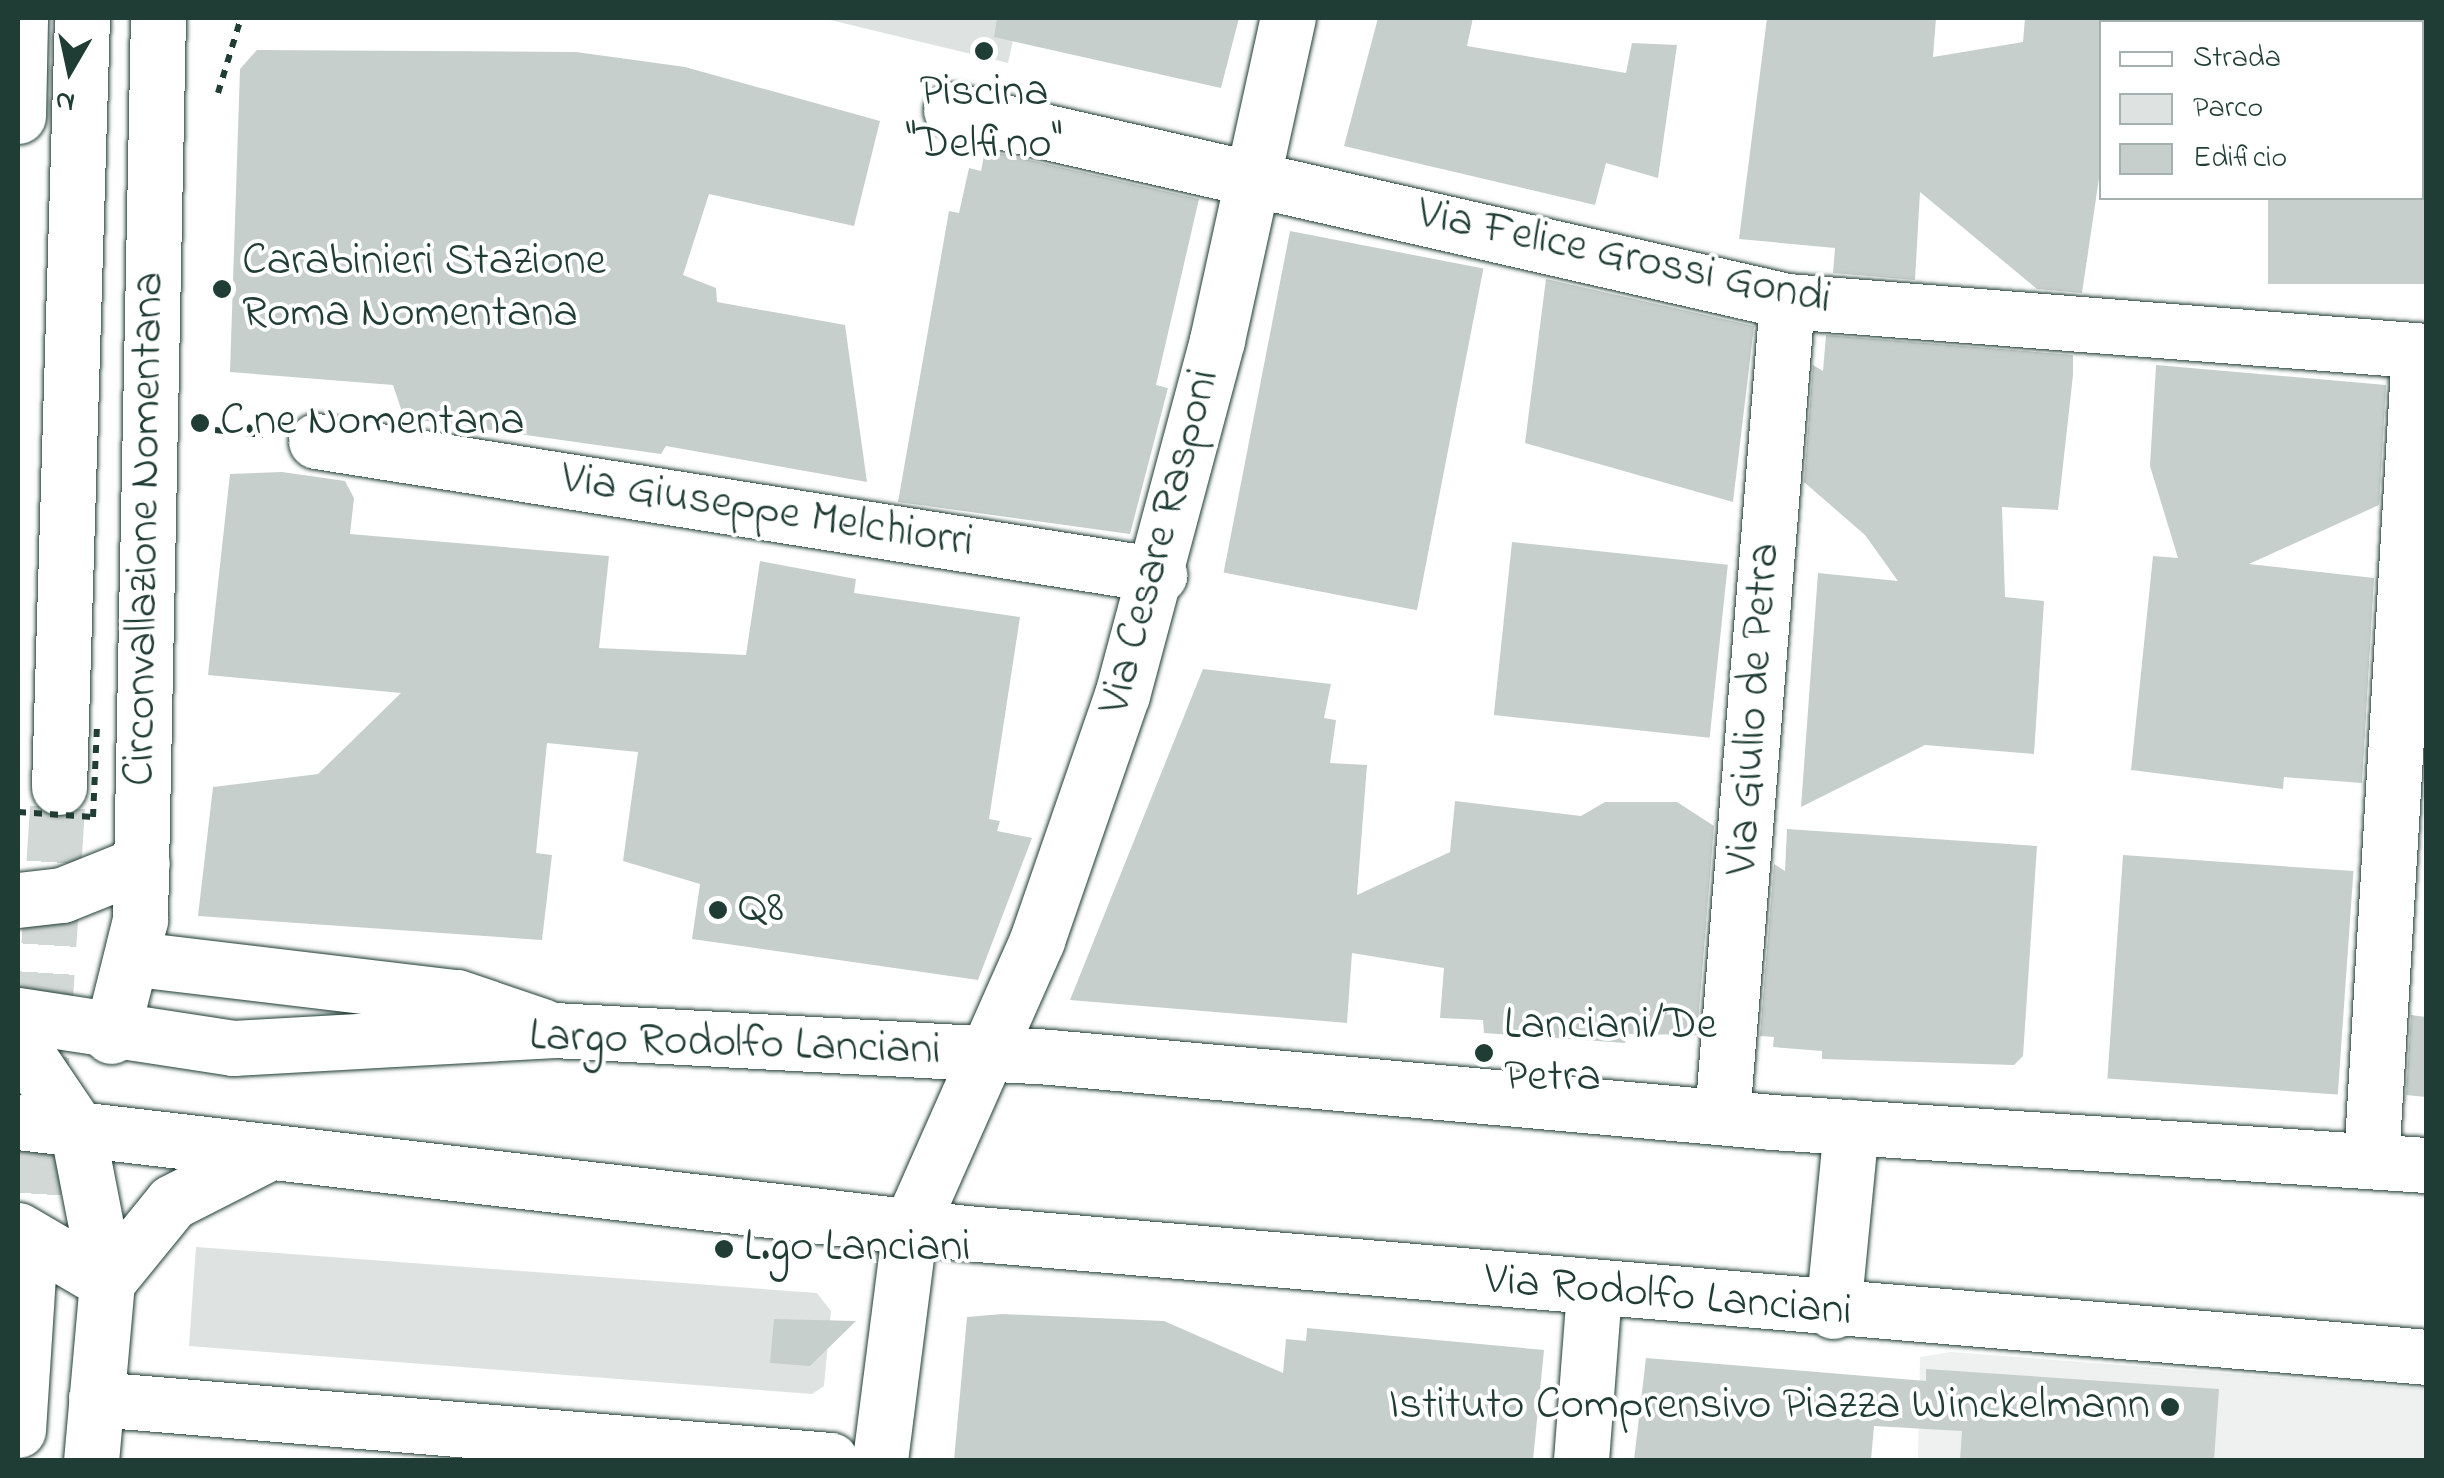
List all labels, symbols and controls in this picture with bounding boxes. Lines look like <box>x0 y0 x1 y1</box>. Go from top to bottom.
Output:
north arrow <box>20 20 120 120</box>
legend <box>2099 20 2424 200</box>
text: Strada <box>2193 37 2281 81</box>
marker: Piscina "Delfino" <box>973 40 995 62</box>
place label: Piscina "Delfino" <box>906 67 1062 173</box>
text: N <box>53 78 78 122</box>
text: Parco <box>2193 87 2263 131</box>
text: Edificio <box>2193 137 2287 181</box>
street label: Via Felice Grossi Gondi <box>1412 188 1836 328</box>
place label: Carabinieri Stazione Roma Nomentana <box>242 236 606 342</box>
street label: Circonvallazione Nomentana <box>115 271 177 787</box>
marker: Carabinieri Stazione Roma Nomentana <box>211 278 233 300</box>
street label: Via Cesare Rasponi <box>1089 364 1233 720</box>
place label: C.ne Nomentana <box>220 396 524 450</box>
marker: C.ne Nomentana <box>189 412 211 434</box>
street label: Via Giuseppe Melchiorri <box>557 453 977 571</box>
street label: Via Giulio de Petra <box>1716 541 1794 877</box>
place label: Q8 <box>738 883 784 937</box>
marker: Q8 <box>707 899 729 921</box>
place label: Lanciani/De Petra <box>1504 1000 1717 1106</box>
street label: Largo Rodolfo Lanciani <box>528 1011 942 1079</box>
marker: Lanciani/De Petra <box>1473 1042 1495 1064</box>
place label: L.go Lanciani <box>744 1222 971 1276</box>
marker: L.go Lanciani <box>713 1238 735 1260</box>
street label: Via Rodolfo Lanciani <box>1482 1254 1854 1340</box>
place label: Istituto Comprensivo Piazza Winckelmann <box>1389 1380 2150 1434</box>
marker: Istituto Comprensivo Piazza Winckelmann <box>2159 1396 2181 1418</box>

